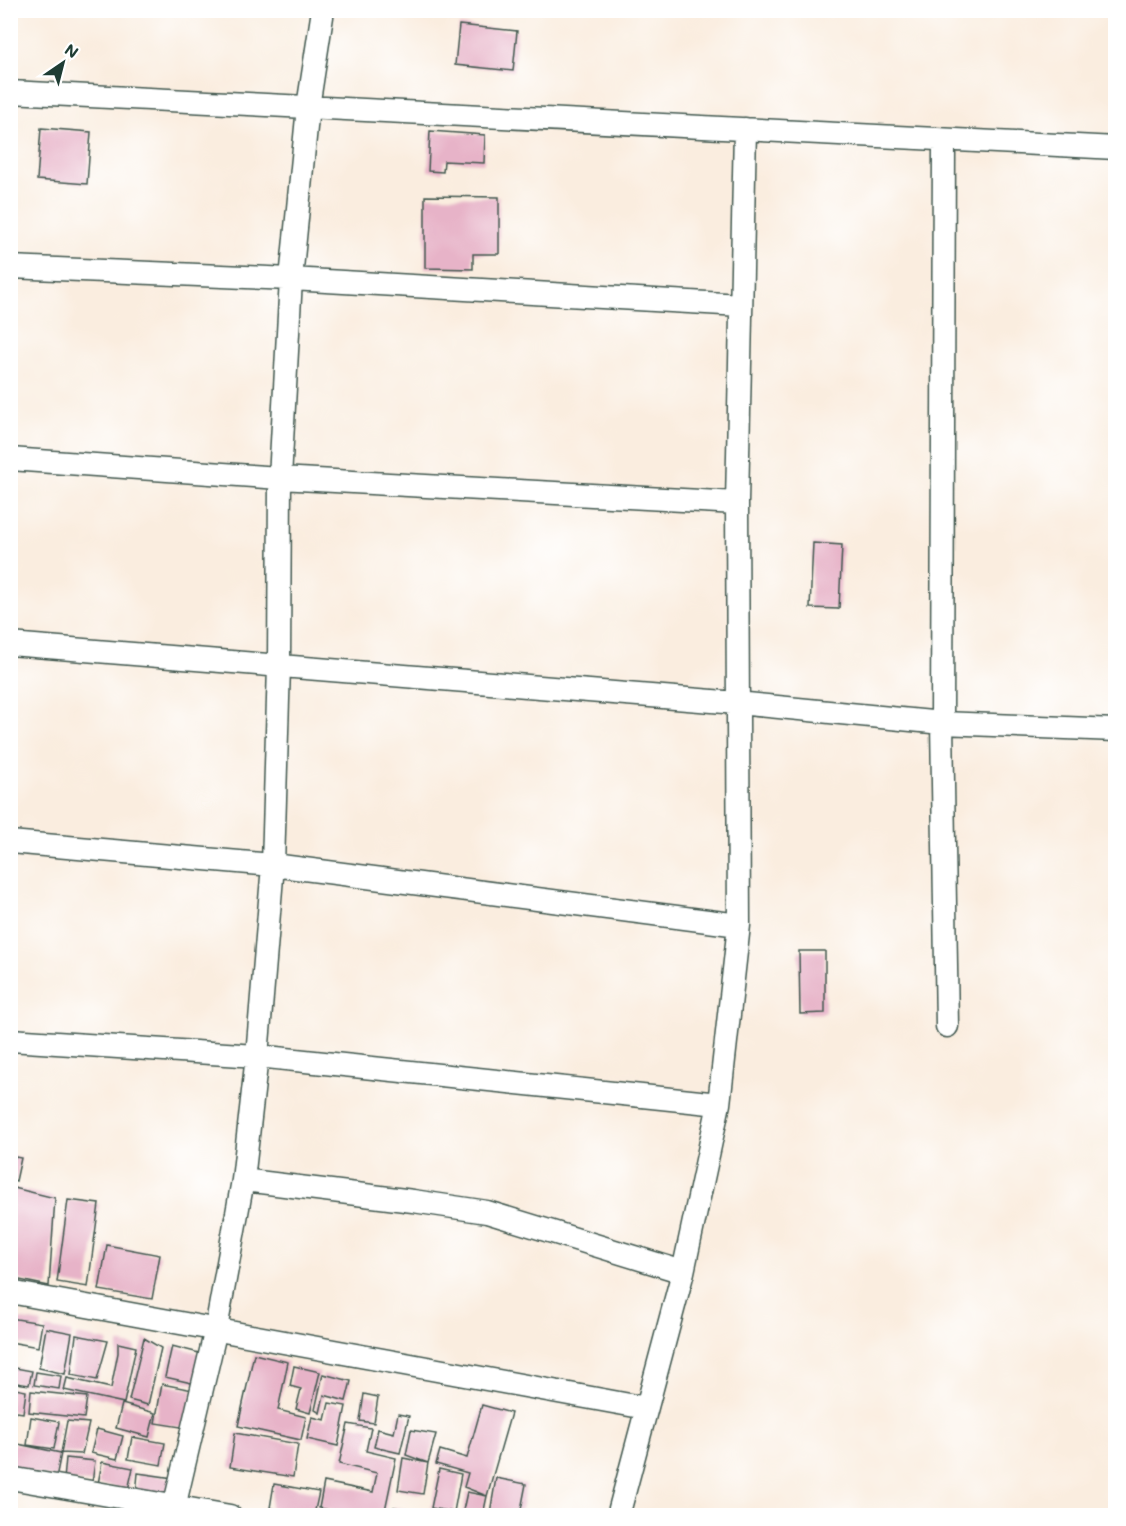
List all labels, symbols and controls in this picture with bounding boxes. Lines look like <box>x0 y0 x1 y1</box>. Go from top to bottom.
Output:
north arrow <box>33 33 93 93</box>
text: N <box>61 38 83 62</box>

